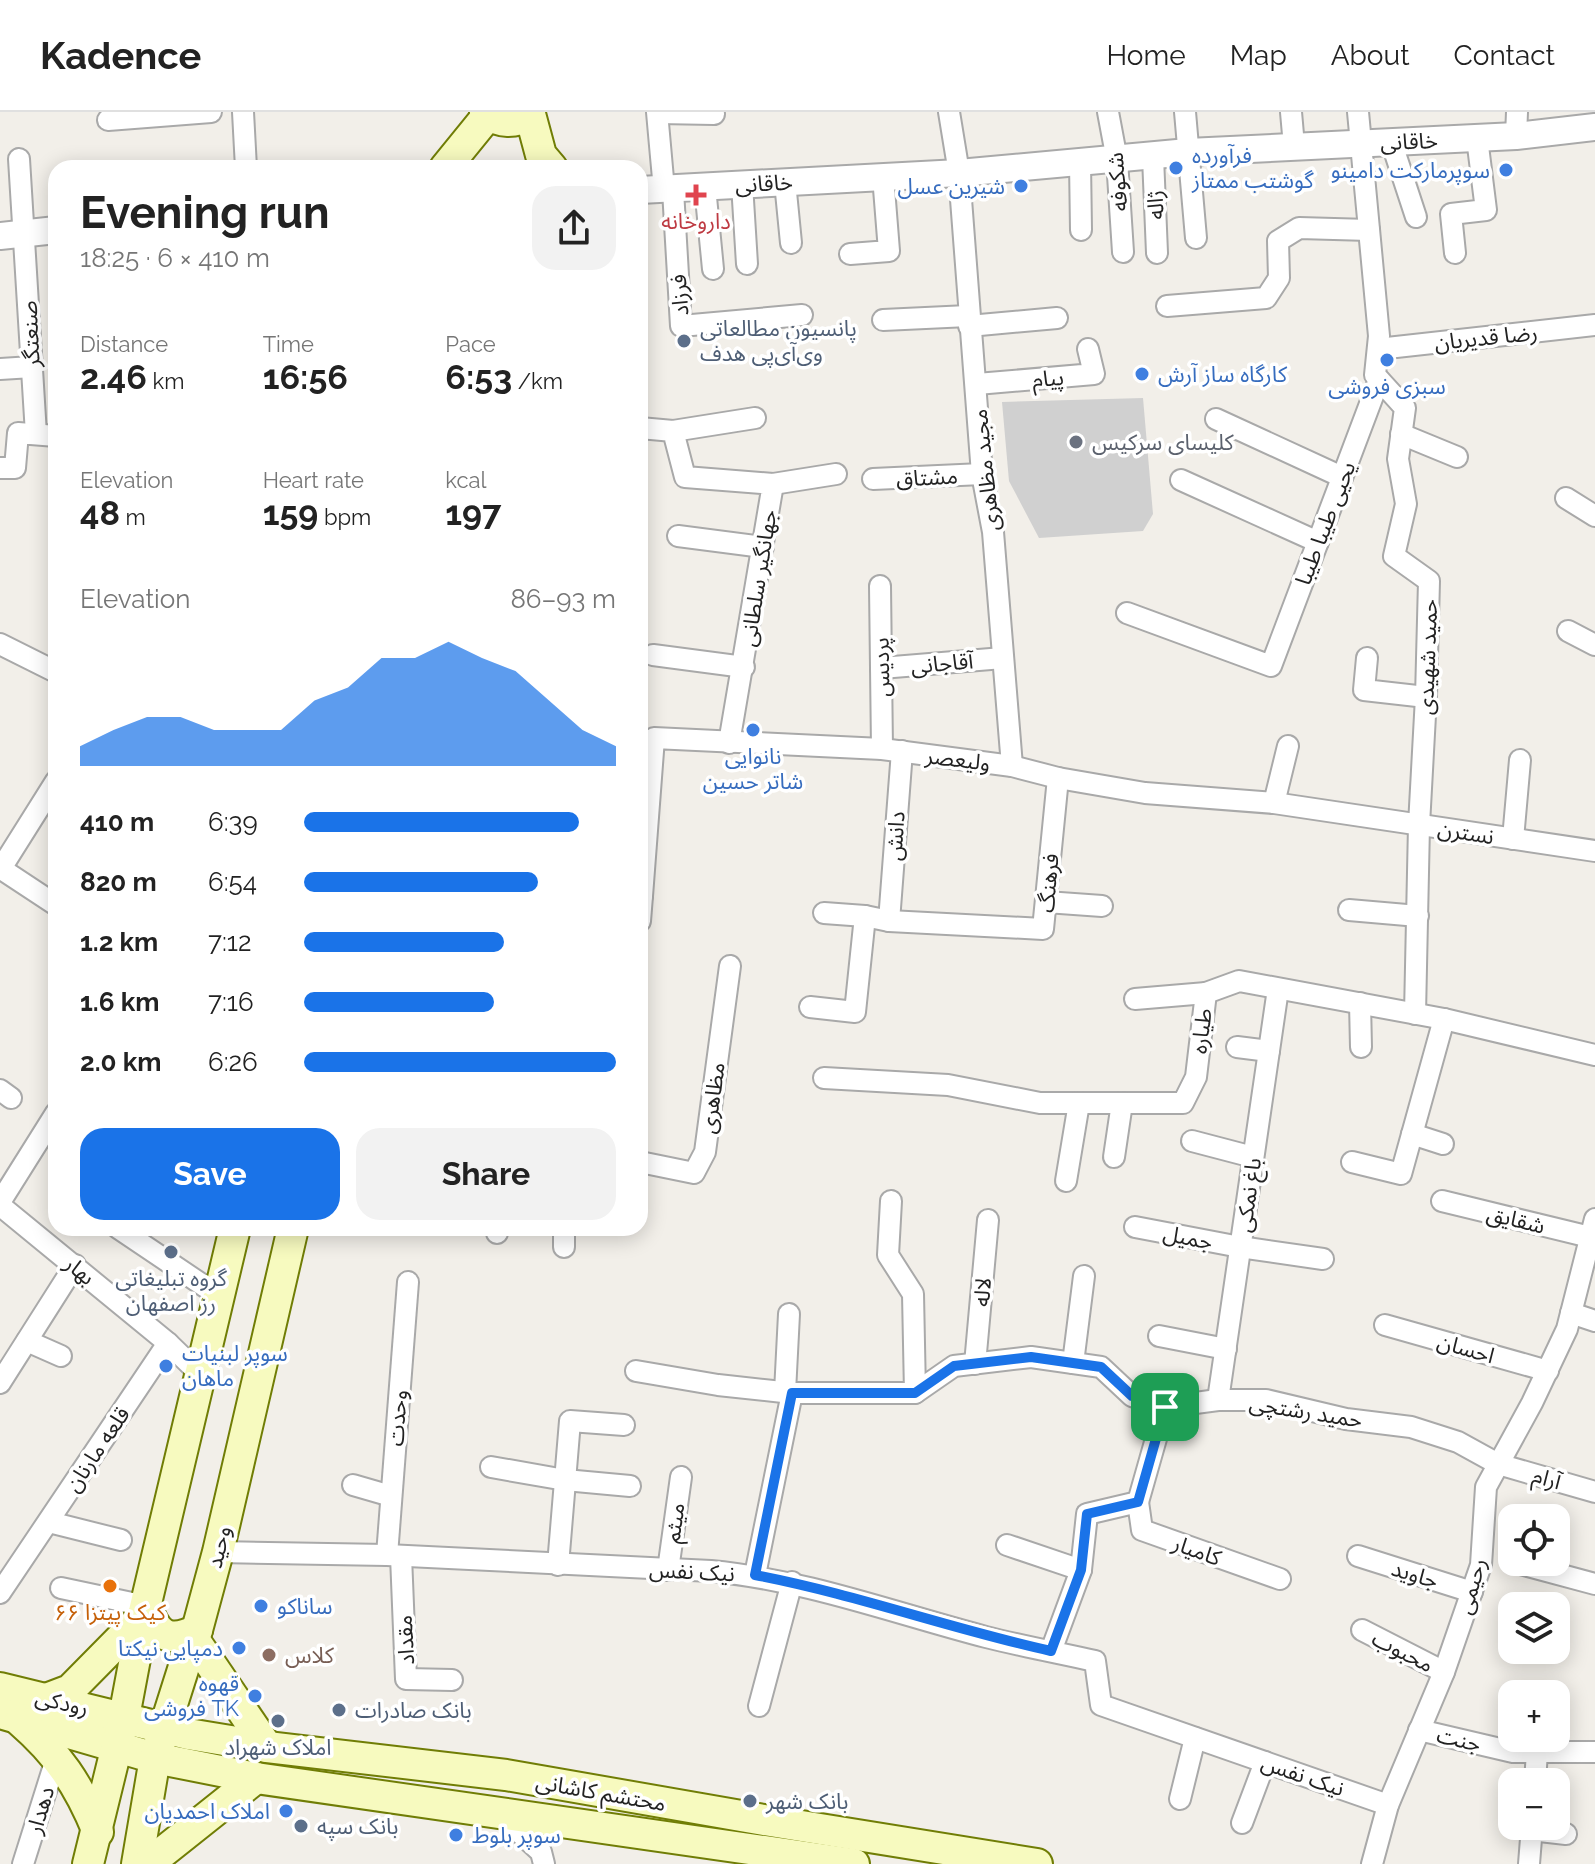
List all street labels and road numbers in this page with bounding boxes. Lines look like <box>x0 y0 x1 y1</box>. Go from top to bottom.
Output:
street label: خاقانی <box>1380 127 1438 155</box>
street label: شکوفه <box>1101 151 1133 213</box>
street label: خاقانی <box>734 169 794 197</box>
street label: ژاله <box>1141 190 1170 220</box>
street label: فرزاد <box>665 273 694 317</box>
street label: صنعتگر <box>15 300 45 369</box>
street label: رضا قدیریان <box>1433 319 1539 356</box>
street label: پیام <box>1031 364 1065 396</box>
street label: مجید مظاهری <box>966 408 1004 532</box>
street label: یحیی طیبا طیبا <box>1290 458 1360 588</box>
street label: مشتاق <box>895 462 959 492</box>
street label: جهانگیر سلطانی <box>734 508 782 648</box>
street label: حمید شهیدی <box>1412 598 1442 716</box>
street label: پردیس <box>867 637 897 697</box>
street label: آقاجانی <box>910 647 976 679</box>
street label: ولیعصر <box>923 742 992 776</box>
street label: دانش <box>880 810 910 862</box>
street label: نسترن <box>1436 815 1496 849</box>
street label: فرهنگ <box>1032 852 1064 914</box>
street label: طیاره <box>1185 1007 1218 1055</box>
street label: مظاهری <box>694 1061 730 1135</box>
street label: باغ نمکی <box>1230 1156 1270 1235</box>
street label: شقایق <box>1484 1199 1548 1240</box>
street label: جمیل <box>1161 1219 1215 1255</box>
street label: بهار <box>58 1249 100 1291</box>
street label: لاله <box>968 1276 996 1308</box>
street label: احسان <box>1434 1327 1498 1369</box>
street label: وحدت <box>382 1389 412 1447</box>
street label: حمید رشتچی <box>1247 1389 1364 1435</box>
street label: قلعه مارنان <box>59 1402 136 1497</box>
street label: آرام <box>1529 1462 1566 1499</box>
street label: میثم <box>658 1501 694 1545</box>
street label: وحید <box>201 1523 235 1571</box>
street label: کامیار <box>1168 1529 1226 1572</box>
street label: جاوید <box>1388 1555 1442 1593</box>
street label: رحیمی <box>1451 1555 1492 1617</box>
street label: نیک نفس <box>648 1556 736 1586</box>
street label: مقداد <box>391 1614 419 1666</box>
street label: محبوب <box>1368 1625 1438 1677</box>
street label: رودکی <box>33 1683 91 1722</box>
street label: جنت <box>1434 1721 1484 1757</box>
street label: نیک نفس <box>1258 1749 1348 1801</box>
street label: محتشم کاشانی <box>533 1768 668 1820</box>
street label: دهدار <box>20 1783 60 1838</box>

